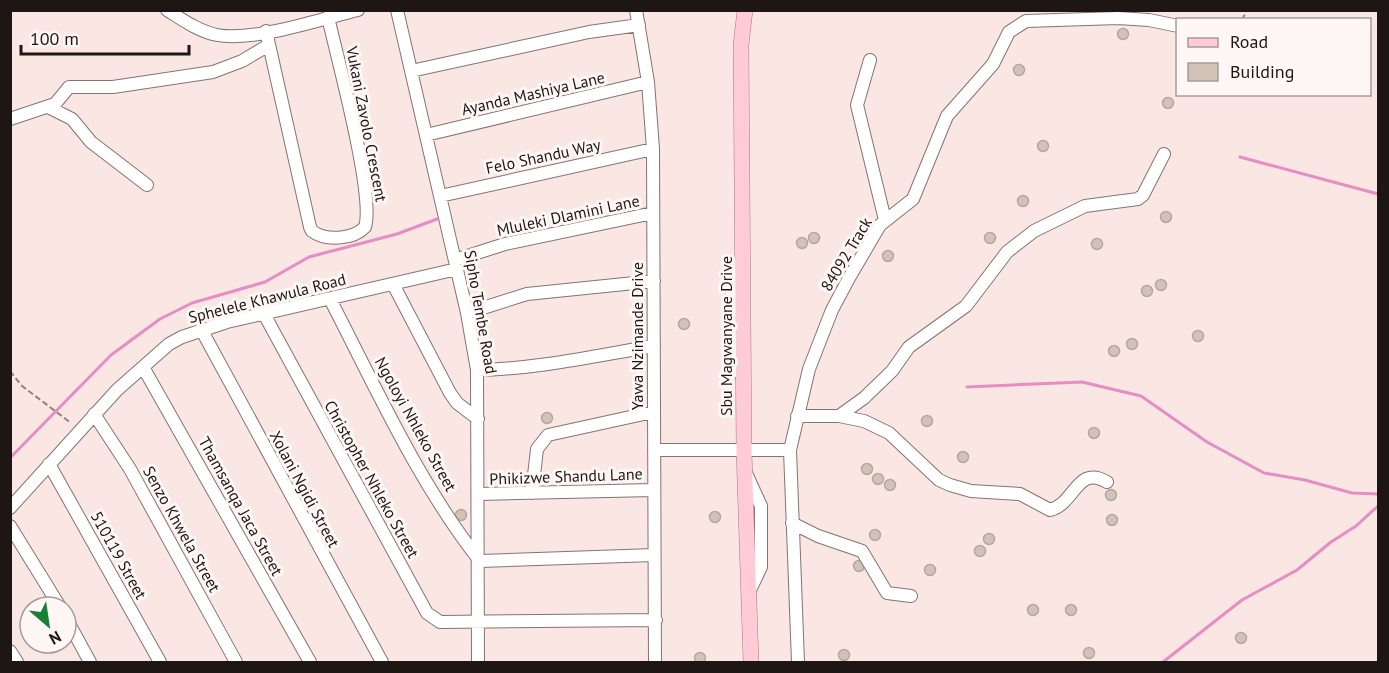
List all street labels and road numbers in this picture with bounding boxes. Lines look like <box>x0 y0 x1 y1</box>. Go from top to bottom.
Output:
street label: Vukani Zavolo Crescent <box>342 44 392 204</box>
street label: Ayanda Mashiya Lane <box>459 67 607 119</box>
street label: Felo Shandu Way <box>484 134 603 178</box>
street label: Mluleki Dlamini Lane <box>495 190 641 240</box>
street label: 84092 Track <box>816 213 876 295</box>
street label: Sipho Tembe Road <box>460 249 502 375</box>
street label: Sbu Magwanyane Drive <box>716 256 736 416</box>
street label: Yawa Nzimande Drive <box>627 262 647 410</box>
street label: Sphelele Khawula Road <box>186 269 348 327</box>
street label: Ngoloyi Nhleko Street <box>371 353 462 495</box>
street label: Christopher Nhleko Street <box>320 397 424 562</box>
street label: Xolani Ngidi Street <box>266 427 344 551</box>
street label: Thamsanqa Jaca Street <box>195 433 288 579</box>
street label: Senzo Khwela Street <box>139 462 225 596</box>
street label: Phikizwe Shandu Lane <box>489 463 643 489</box>
street label: 510119 Street <box>87 508 152 603</box>

